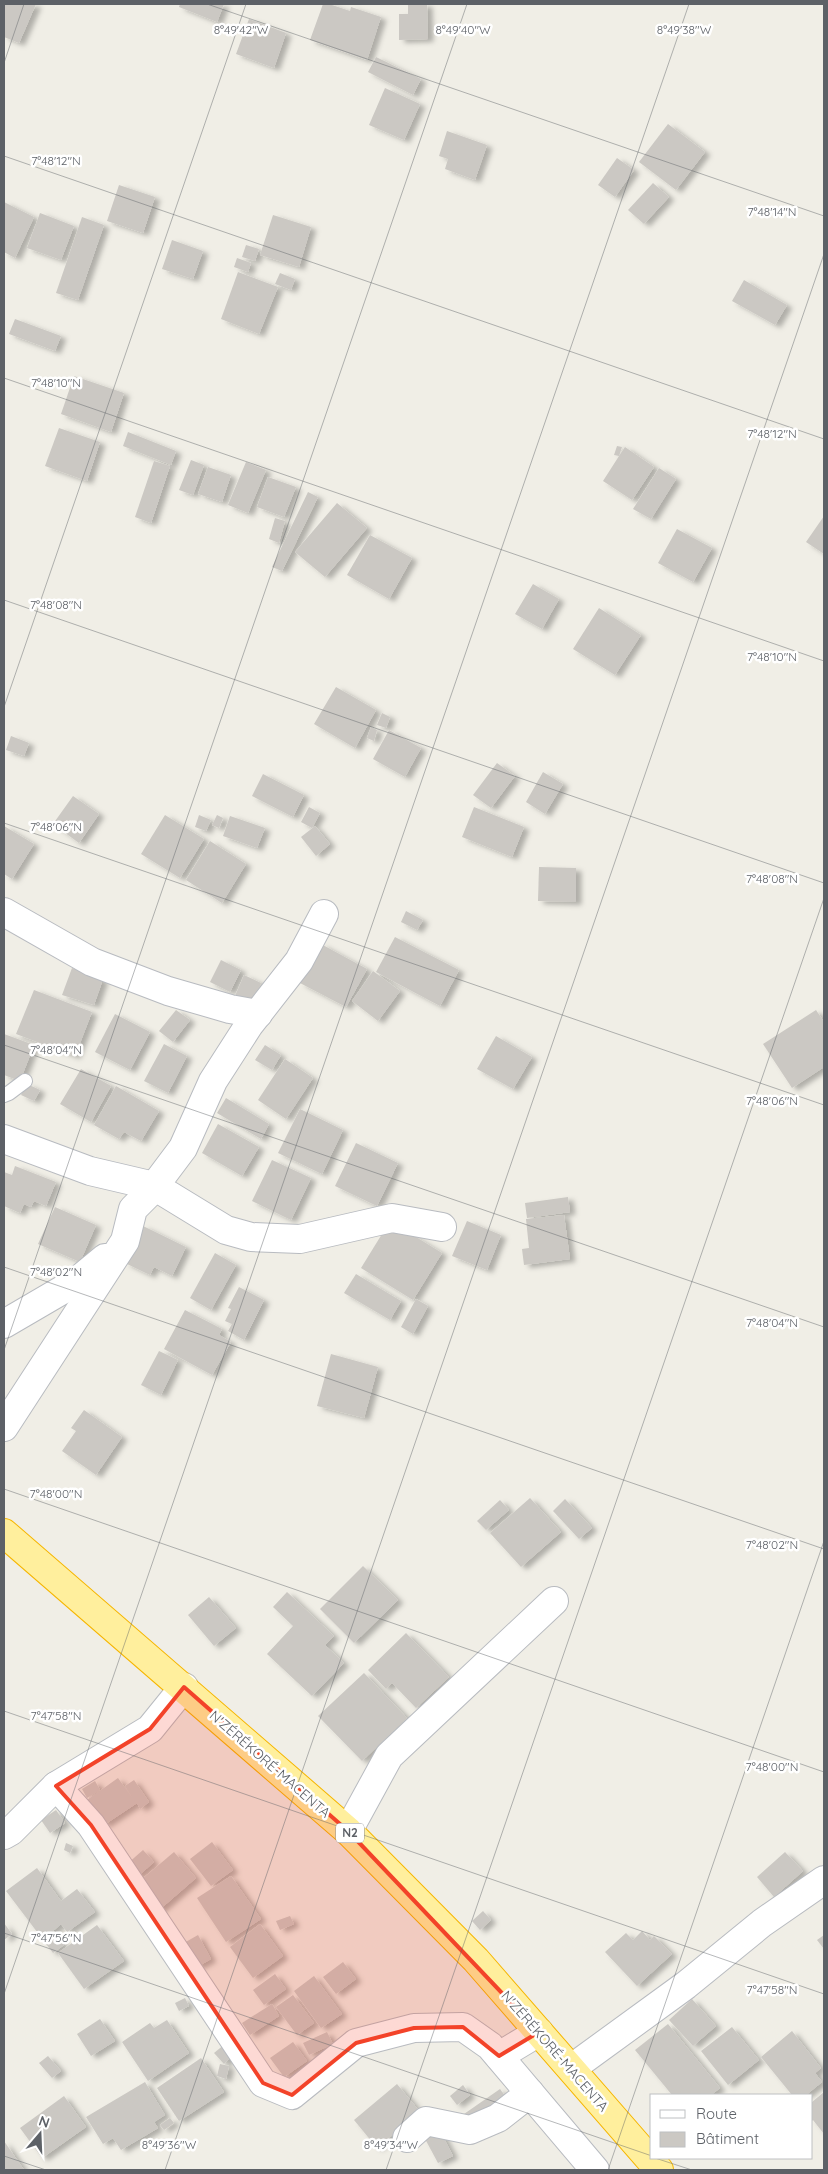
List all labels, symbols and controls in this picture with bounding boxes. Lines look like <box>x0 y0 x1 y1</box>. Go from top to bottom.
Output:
text: 8°49'42"W <box>214 22 269 37</box>
text: 8°49'40"W <box>435 22 491 37</box>
text: 8°49'38"W <box>657 22 712 37</box>
text: 7°48'12"N <box>31 153 81 168</box>
text: 7°48'14"N <box>747 204 797 219</box>
text: 7°48'10"N <box>31 375 81 390</box>
text: 7°48'12"N <box>747 426 797 441</box>
text: 7°48'08"N <box>30 597 82 612</box>
text: 7°48'10"N <box>747 649 797 664</box>
text: 7°48'06"N <box>30 819 82 834</box>
text: 7°48'08"N <box>746 871 798 886</box>
text: 7°48'04"N <box>30 1042 82 1057</box>
text: 7°48'06"N <box>746 1093 798 1108</box>
text: 7°48'02"N <box>30 1264 82 1279</box>
text: 7°48'04"N <box>746 1315 798 1330</box>
text: 7°48'00"N <box>30 1486 82 1501</box>
text: 7°48'02"N <box>746 1537 798 1552</box>
street label: N'ZÉRÉKORÉ-MACENTA <box>206 1707 334 1821</box>
text: 7°47'58"N <box>31 1708 81 1723</box>
text: 7°48'00"N <box>746 1759 798 1774</box>
road number: N2 <box>336 1824 364 1842</box>
text: 7°47'56"N <box>31 1930 81 1945</box>
text: 7°47'58"N <box>747 1982 797 1997</box>
street label: N'ZÉRÉKORÉ-MACENTA <box>498 1987 612 2115</box>
legend <box>650 2094 813 2159</box>
text: Route <box>696 2104 737 2123</box>
north arrow <box>15 2109 65 2159</box>
text: N <box>36 2112 52 2132</box>
text: Bâtiment <box>696 2129 759 2148</box>
text: 8°49'36"W <box>142 2137 197 2152</box>
text: 8°49'34"W <box>364 2137 419 2152</box>

